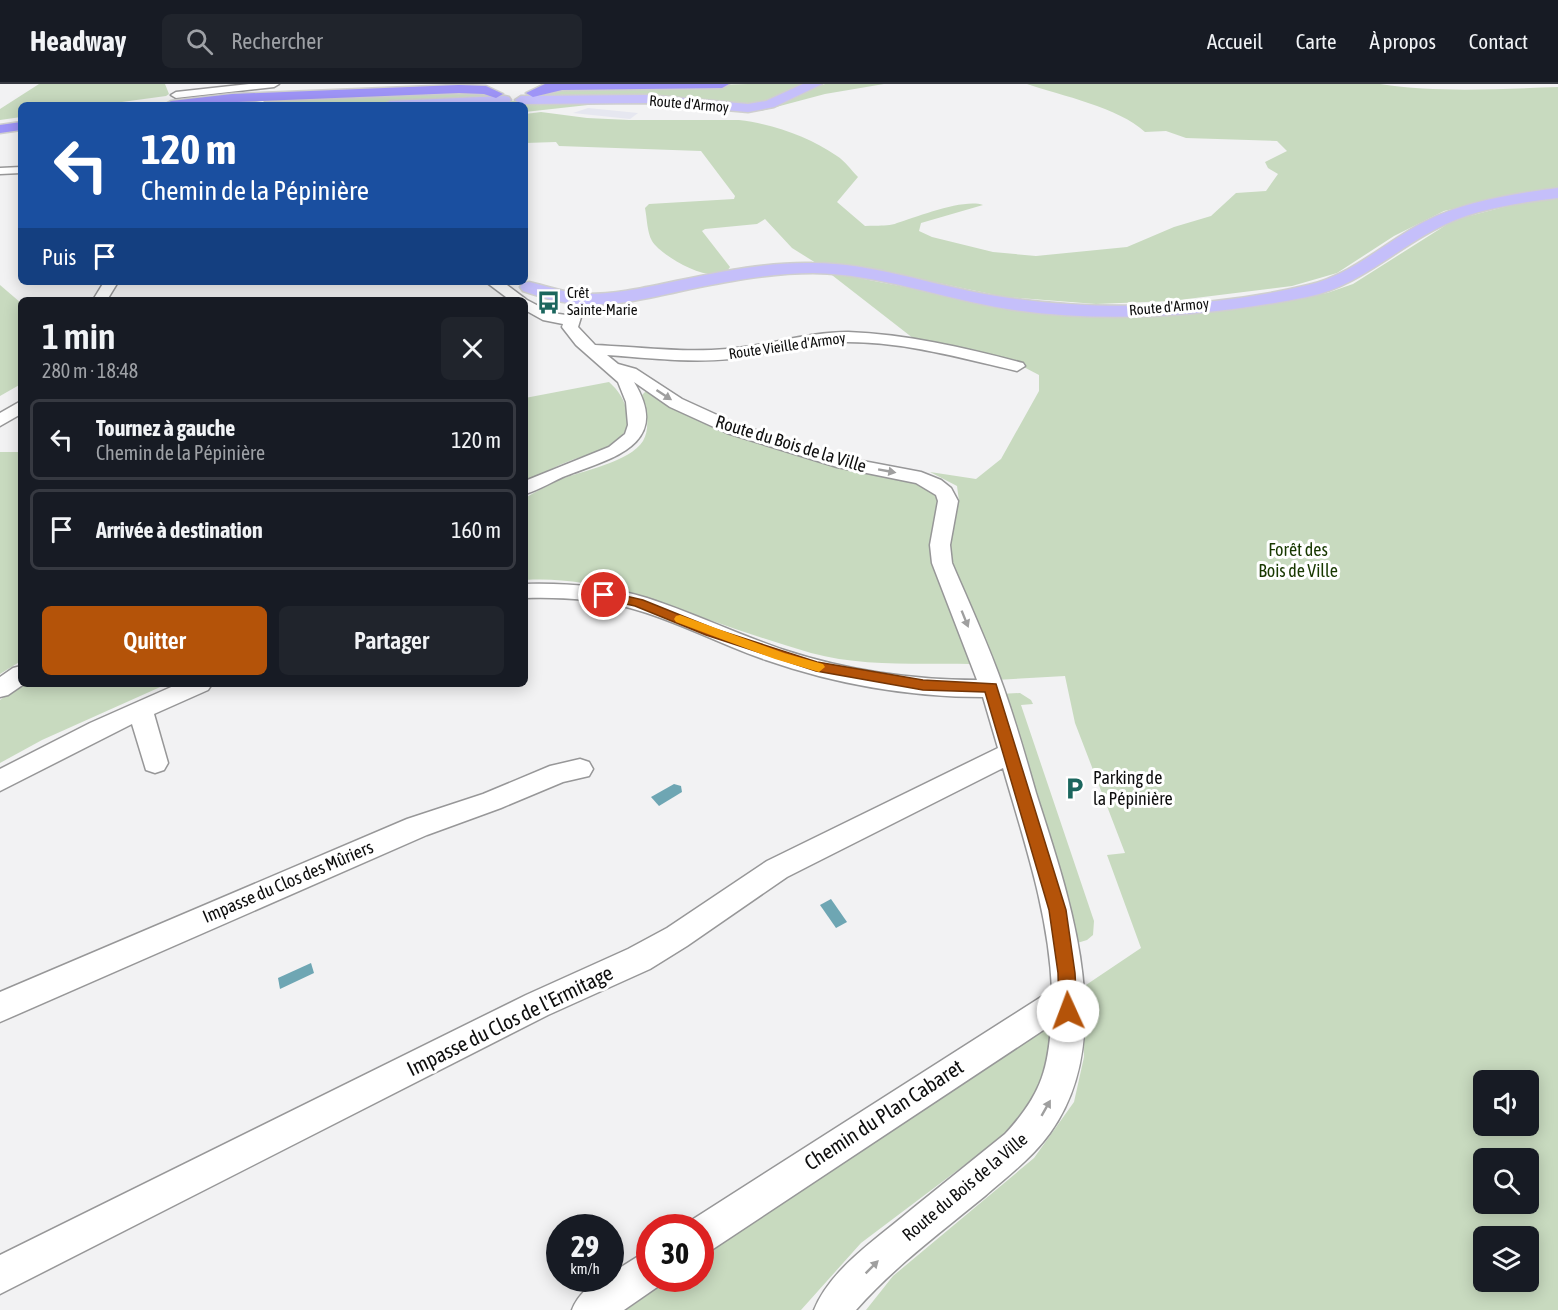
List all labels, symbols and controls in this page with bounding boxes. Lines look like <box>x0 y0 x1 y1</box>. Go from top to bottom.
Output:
search box <box>162 14 582 68</box>
text: Headway <box>30 25 126 57</box>
icon: search <box>183 25 216 58</box>
text: Rechercher <box>231 28 323 54</box>
text: Accueil <box>1207 29 1263 53</box>
text: Carte <box>1296 29 1336 53</box>
text: À propos <box>1369 29 1436 53</box>
text: Contact <box>1469 29 1528 53</box>
street label: Route d'Armoy <box>648 92 730 115</box>
text: 120 m <box>141 125 236 173</box>
icon: left <box>42 126 120 204</box>
text: Chemin de la Pépinière <box>141 175 369 206</box>
icon: arrive <box>88 240 121 273</box>
text: Puis <box>42 244 76 270</box>
place label: Crêt Sainte-Marie <box>567 284 638 318</box>
bus stop icon: Crêt Sainte-Marie <box>536 289 562 315</box>
street label: Route d'Armoy <box>1128 295 1210 318</box>
text: 1 min <box>42 315 116 357</box>
button: close <box>441 317 504 380</box>
street label: Route Vieille d'Armoy <box>727 329 846 362</box>
text: 280 m · 18:48 <box>42 359 138 382</box>
one-way arrow <box>656 390 672 401</box>
street label: Route du Bois de la Ville <box>713 411 869 476</box>
text: Tournez à gauche <box>96 415 235 441</box>
icon: left <box>45 423 78 456</box>
text: 120 m <box>451 427 501 453</box>
text: Chemin de la Pépinière <box>96 441 265 464</box>
one-way arrow <box>878 467 897 476</box>
icon: arrive <box>45 513 78 546</box>
text: Arrivée à destination <box>96 517 263 543</box>
text: 160 m <box>451 517 501 543</box>
park label: Forêt des Bois de Ville <box>1258 539 1338 581</box>
pin <box>578 569 629 620</box>
icon: arrive <box>587 578 620 611</box>
button: Quitter <box>42 606 267 675</box>
button: Partager <box>279 606 504 675</box>
one-way arrow <box>960 610 970 628</box>
place label: Parking de la Pépinière <box>1093 767 1173 809</box>
parking icon: Parking de la Pépinière <box>1062 775 1088 801</box>
street label: Impasse du Clos des Mûriers <box>199 836 376 927</box>
street label: Impasse du Clos de l'Ermitage <box>403 960 616 1080</box>
position arrow <box>1036 979 1100 1043</box>
street label: Chemin du Plan Cabaret <box>800 1054 967 1174</box>
map controls <box>1473 1070 1539 1292</box>
button: sound <box>1473 1070 1539 1136</box>
one-way arrow <box>1041 1099 1051 1116</box>
street label: Route du Bois de la Ville <box>898 1128 1031 1245</box>
button: search <box>1473 1148 1539 1214</box>
speed limit sign: 30 <box>636 1214 714 1292</box>
button: layers <box>1473 1226 1539 1292</box>
text: 29 <box>571 1229 599 1263</box>
text: km/h <box>570 1260 600 1277</box>
one-way arrow <box>865 1260 879 1274</box>

